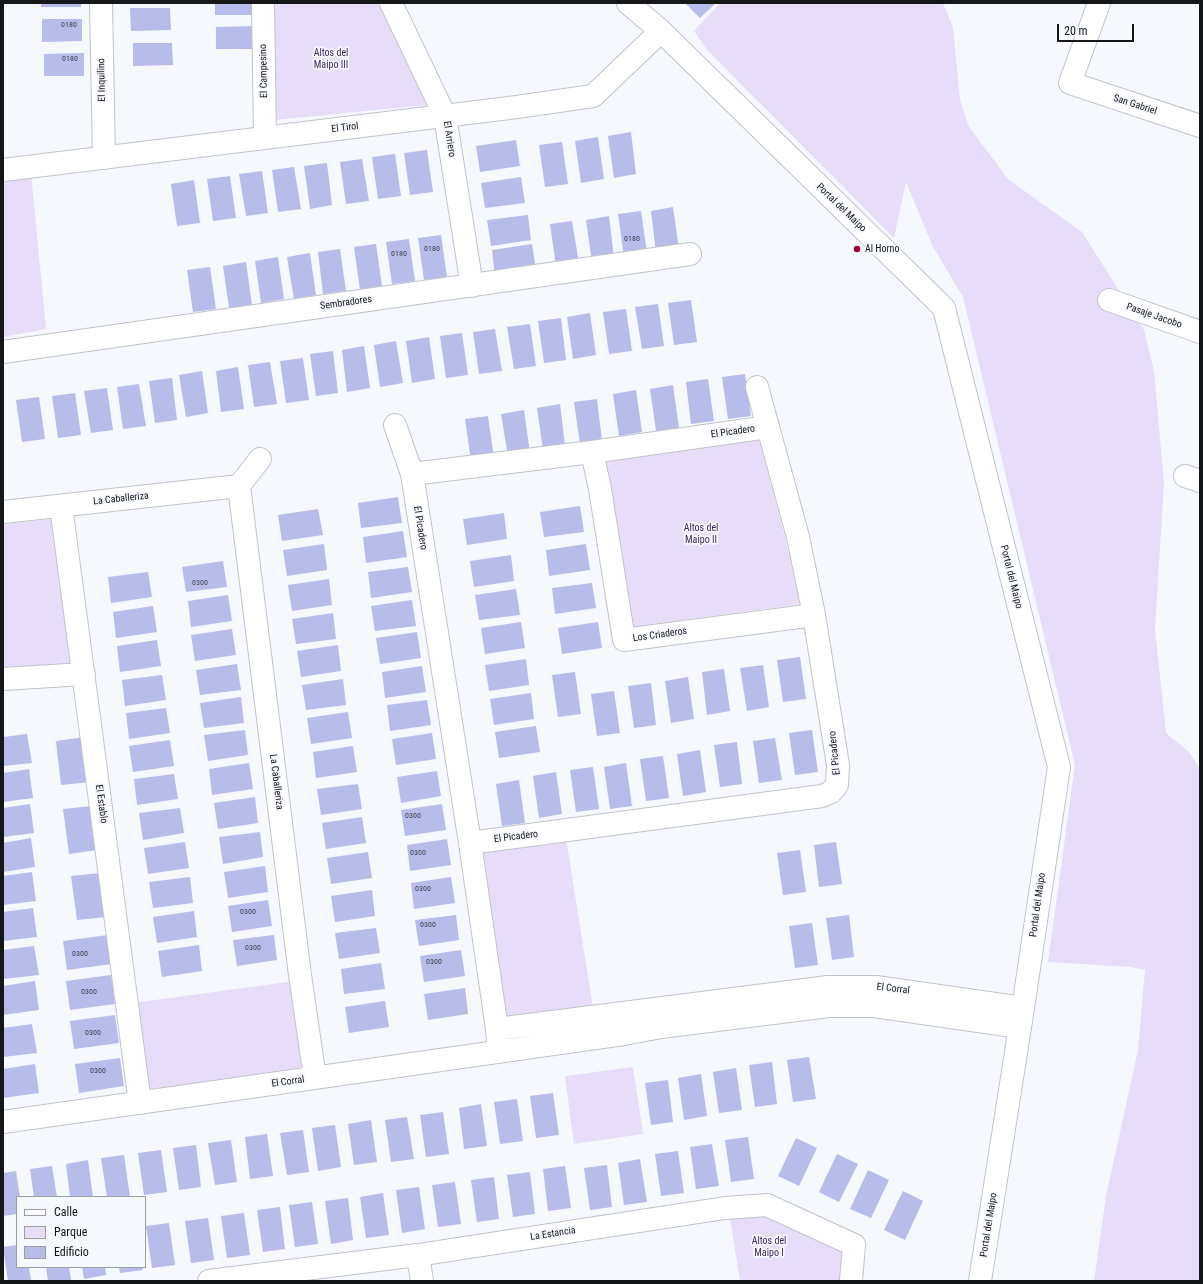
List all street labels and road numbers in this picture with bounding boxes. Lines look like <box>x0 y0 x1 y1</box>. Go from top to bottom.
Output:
street label: El Campesino <box>258 44 270 98</box>
street label: El Inquilino <box>96 58 108 102</box>
street label: San Gabriel <box>1112 92 1158 118</box>
street label: El Tirol <box>331 120 359 136</box>
street label: El Arriero <box>440 120 458 158</box>
street label: Portal del Maipo <box>813 181 869 235</box>
street label: Sembradores <box>319 293 373 313</box>
street label: Pasaje Jacobo <box>1125 301 1183 331</box>
street label: El Picadero <box>710 423 756 441</box>
street label: La Caballeriza <box>93 490 149 508</box>
street label: El Picadero <box>411 505 429 551</box>
street label: Portal del Maipo <box>997 544 1025 610</box>
street label: Los Criaderos <box>632 625 688 645</box>
street label: El Picadero <box>827 730 843 776</box>
street label: La Caballeriza <box>267 754 285 810</box>
street label: El Establo <box>92 784 110 824</box>
street label: El Picadero <box>493 828 539 846</box>
street label: Portal del Maipo <box>1028 872 1048 938</box>
street label: El Corral <box>876 981 910 997</box>
street label: El Corral <box>271 1074 305 1090</box>
street label: Portal del Maipo <box>978 1192 1000 1258</box>
street label: La Estancia <box>530 1225 576 1243</box>

